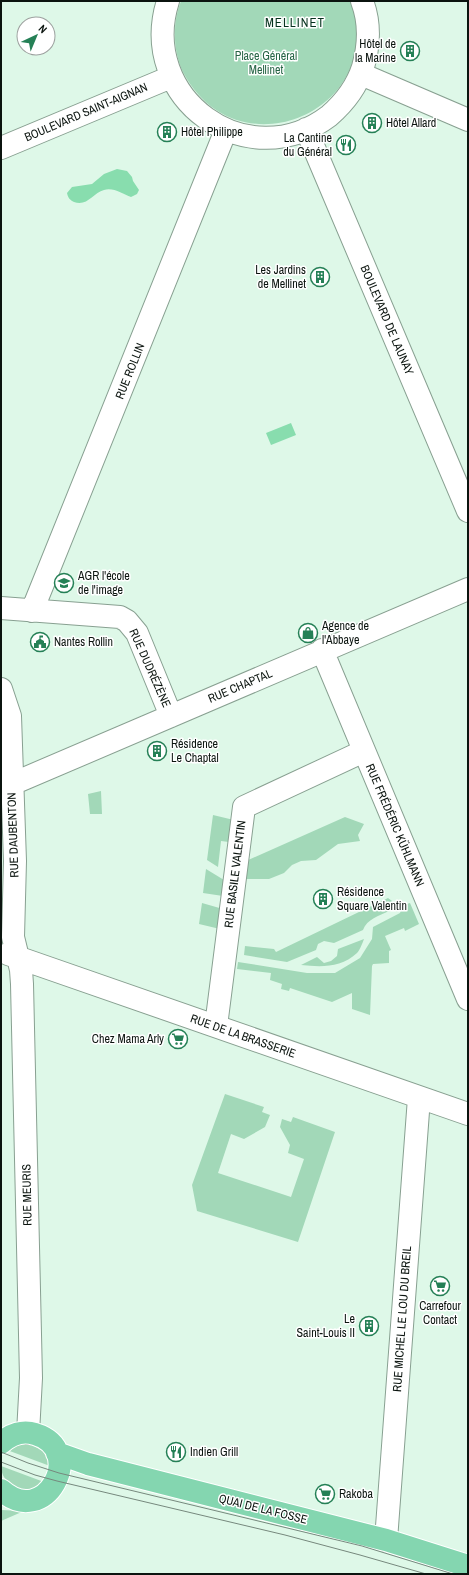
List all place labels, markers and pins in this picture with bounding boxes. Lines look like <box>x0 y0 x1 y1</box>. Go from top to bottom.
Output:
place label: Hôtel de la Marine <box>355 36 396 66</box>
building icon: Hôtel de la Marine <box>399 40 421 62</box>
building icon: Hôtel Allard <box>361 112 383 134</box>
place label: Hôtel Allard <box>386 115 436 131</box>
building icon: Hôtel Philippe <box>156 121 178 143</box>
place label: Hôtel Philippe <box>181 124 243 140</box>
place label: La Cantine du Général <box>283 130 332 160</box>
restaurant icon: La Cantine du Général <box>335 134 357 156</box>
place label: Les Jardins de Mellinet <box>255 262 306 292</box>
building icon: Les Jardins de Mellinet <box>309 266 331 288</box>
place label: AGR l'école de l'image <box>77 568 130 598</box>
school or university icon: AGR l'école de l'image <box>53 572 75 594</box>
place label: Agence de l'Abbaye <box>321 618 369 648</box>
shop icon: Agence de l'Abbaye <box>297 622 319 644</box>
public building icon: Nantes Rollin <box>29 631 51 653</box>
place label: Nantes Rollin <box>54 634 113 650</box>
place label: Résidence Le Chaptal <box>171 736 219 766</box>
building icon: Résidence Le Chaptal <box>146 740 168 762</box>
place label: Résidence Square Valentin <box>337 884 407 914</box>
building icon: Résidence Square Valentin <box>312 888 334 910</box>
supermarket icon: Chez Mama Arly <box>167 1028 189 1050</box>
place label: Chez Mama Arly <box>92 1031 164 1047</box>
supermarket icon: Carrefour Contact <box>429 1275 451 1297</box>
place label: Carrefour Contact <box>419 1298 461 1328</box>
place label: Le Saint-Louis II <box>296 1311 355 1341</box>
building icon: Le Saint-Louis II <box>358 1315 380 1337</box>
restaurant icon: Indien Grill <box>165 1441 187 1463</box>
place label: Indien Grill <box>190 1444 238 1460</box>
supermarket icon: Rakoba <box>314 1483 336 1505</box>
place label: Rakoba <box>339 1486 373 1502</box>

